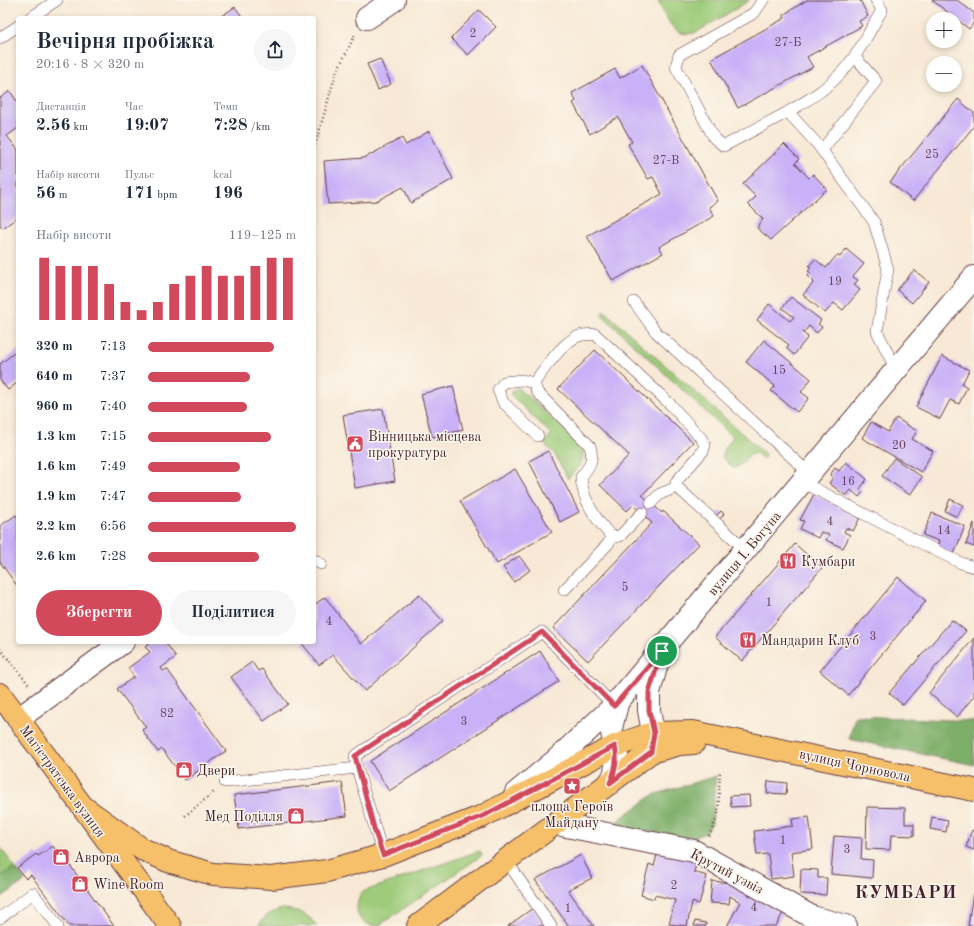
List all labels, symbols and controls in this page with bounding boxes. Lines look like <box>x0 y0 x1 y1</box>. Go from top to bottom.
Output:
map controls <box>926 12 962 92</box>
button: + <box>926 12 962 48</box>
house number: 2 <box>470 28 476 40</box>
button: share <box>254 29 296 71</box>
text: Вечірня пробіжка <box>36 31 214 53</box>
house number: 27-Б <box>775 37 801 49</box>
button: − <box>926 56 962 92</box>
text: 20:16 · 8 × 320 m <box>36 58 144 71</box>
text: Дистанція <box>36 102 86 113</box>
text: Час <box>125 102 143 113</box>
text: Темп <box>213 102 238 113</box>
text: 2.56 <box>36 117 70 134</box>
text: 19:07 <box>125 117 169 134</box>
text: 7:28 <box>213 117 248 134</box>
text: km <box>70 122 88 133</box>
text: /km <box>248 122 270 133</box>
house number: 25 <box>925 148 939 161</box>
house number: 27-В <box>653 155 679 167</box>
text: Набір висоти <box>36 170 100 181</box>
text: Пульс <box>125 170 154 181</box>
text: kcal <box>213 170 232 181</box>
text: 56 <box>36 185 56 202</box>
text: 171 <box>125 185 154 202</box>
text: 196 <box>213 185 243 202</box>
text: m <box>56 190 68 201</box>
text: bpm <box>154 190 177 201</box>
text: Набір висоти <box>36 229 111 242</box>
text: 119–125 m <box>229 229 296 242</box>
house number: 19 <box>828 276 842 288</box>
text: 320 m <box>36 340 73 353</box>
text: 7:13 <box>100 340 126 353</box>
house number: 15 <box>772 364 786 377</box>
text: 640 m <box>36 370 73 383</box>
text: 7:37 <box>100 370 126 383</box>
text: 960 m <box>36 400 73 413</box>
text: 7:40 <box>100 400 126 413</box>
text: 1.3 km <box>36 430 76 443</box>
text: 7:15 <box>100 430 126 443</box>
place label: Вінницька місцева прокуратура <box>368 430 481 460</box>
public building icon: Вінницька місцева прокуратура <box>345 434 365 454</box>
house number: 20 <box>892 440 906 452</box>
text: 1.6 km <box>36 460 76 473</box>
text: 7:49 <box>100 460 126 473</box>
house number: 16 <box>841 476 855 488</box>
text: 1.9 km <box>36 490 76 503</box>
text: 7:47 <box>100 490 126 503</box>
street label: вулиця І. Богуна <box>706 509 784 598</box>
house number: 4 <box>827 516 834 528</box>
text: 2.2 km <box>36 520 76 533</box>
text: 6:56 <box>100 520 126 533</box>
house number: 14 <box>937 525 951 537</box>
text: 2.6 km <box>36 550 76 563</box>
text: 7:28 <box>100 550 126 563</box>
restaurant icon: Кумбари <box>778 551 798 571</box>
place label: Кумбари <box>801 555 855 569</box>
house number: 5 <box>622 581 629 594</box>
button: Зберегти <box>36 590 162 636</box>
button: Поділитися <box>170 590 296 636</box>
house number: 1 <box>766 597 772 609</box>
house number: 4 <box>326 616 333 628</box>
restaurant icon: Мандарин Клуб <box>738 630 758 650</box>
house number: 3 <box>870 631 876 643</box>
pin <box>645 634 679 668</box>
place label: Мандарин Клуб <box>761 634 859 648</box>
icon: arrive <box>651 640 673 662</box>
house number: 82 <box>160 708 174 720</box>
house number: 3 <box>461 716 467 728</box>
street label: Магістратська вулиця <box>17 723 107 840</box>
street label: вулиця Чорновола <box>798 747 912 785</box>
shop icon: Двери <box>174 760 194 780</box>
place label: Двери <box>197 764 235 778</box>
place icon: площа Героїв Майдану <box>562 776 582 796</box>
place label: площа Героїв Майдану <box>531 800 614 830</box>
shop icon: Мед Поділля <box>286 806 306 826</box>
place label: Мед Поділля <box>204 810 283 824</box>
house number: 1 <box>780 835 786 847</box>
house number: 3 <box>844 844 850 856</box>
shop icon: Аврора <box>51 847 71 867</box>
street label: Крутий узвіз <box>688 847 765 897</box>
place label: Аврора <box>74 851 120 865</box>
shop icon: Wine Room <box>70 874 90 894</box>
place label: Wine Room <box>93 878 164 892</box>
house number: 2 <box>671 880 677 892</box>
district label: КУМБАРИ <box>854 884 958 902</box>
house number: 4 <box>751 902 758 914</box>
house number: 1 <box>565 903 571 915</box>

